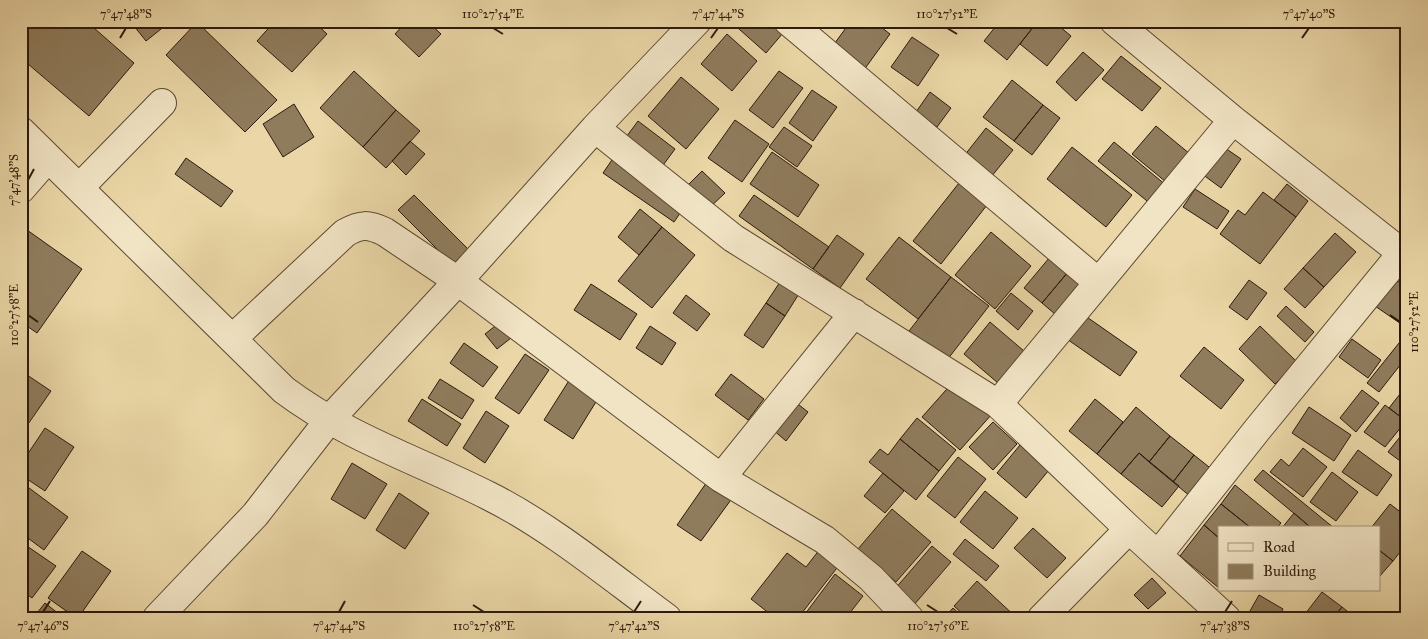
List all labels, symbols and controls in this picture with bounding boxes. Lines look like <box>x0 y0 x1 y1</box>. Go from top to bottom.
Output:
text: 7°47'48"S <box>100 7 152 21</box>
text: 110°27'54"E <box>462 7 524 21</box>
text: 7°47'44"S <box>692 7 744 21</box>
text: 110°27'52"E <box>916 7 978 21</box>
text: 7°47'40"S <box>1283 7 1335 21</box>
text: 7°47'48"S <box>7 154 21 206</box>
text: 110°27'58"E <box>7 284 21 346</box>
text: 110°27'52"E <box>1407 291 1421 353</box>
legend <box>1218 526 1380 592</box>
text: Road <box>1263 538 1295 556</box>
text: Building <box>1263 562 1317 580</box>
text: 7°47'46"S <box>17 619 69 633</box>
text: 7°47'44"S <box>313 619 365 633</box>
text: 110°27'58"E <box>453 619 515 633</box>
text: 7°47'42"S <box>608 619 660 633</box>
text: 110°27'56"E <box>907 619 969 633</box>
text: 7°47'38"S <box>1200 619 1250 633</box>

